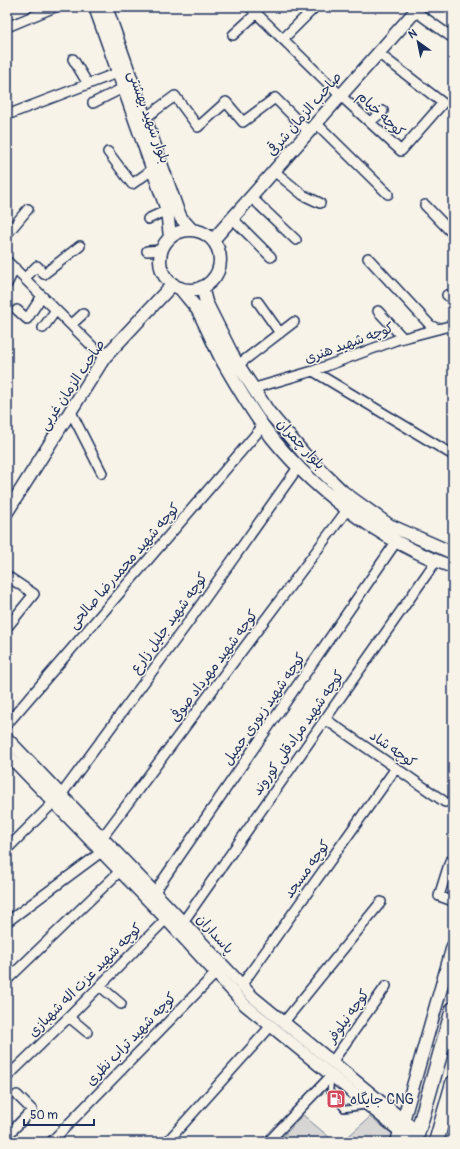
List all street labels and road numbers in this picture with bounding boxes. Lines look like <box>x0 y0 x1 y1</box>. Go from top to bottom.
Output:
street label: بلوار شهید بهشتی <box>124 68 174 166</box>
street label: صاحب الزمان شرقی <box>263 69 345 159</box>
street label: کوچه خیام <box>352 88 408 142</box>
street label: کوچه شهید هنری <box>302 319 396 368</box>
street label: صاحب الزمان غربی <box>35 336 109 434</box>
street label: بلوار چمران <box>273 415 329 474</box>
street label: کوچه شهید محمدرضا صالحی <box>65 500 184 633</box>
street label: کوچه شهید جلیل زارع <box>127 569 212 677</box>
street label: کوچه شهید مهرداد صوفی <box>166 606 262 726</box>
street label: کوچه شهید زیوری جمیل <box>219 650 310 769</box>
street label: کوچه شهید مرادقلی کوروند <box>248 667 348 799</box>
street label: کوچه شاد <box>366 727 420 772</box>
street label: کوچه مسجد <box>280 837 335 902</box>
street label: پاسداران <box>192 911 237 958</box>
street label: کوچه شهید عزت اله شهبازی <box>24 919 146 1041</box>
street label: کوچه نیلوفر <box>322 986 374 1047</box>
street label: کوچه شهید تراب نظری <box>82 989 181 1090</box>

